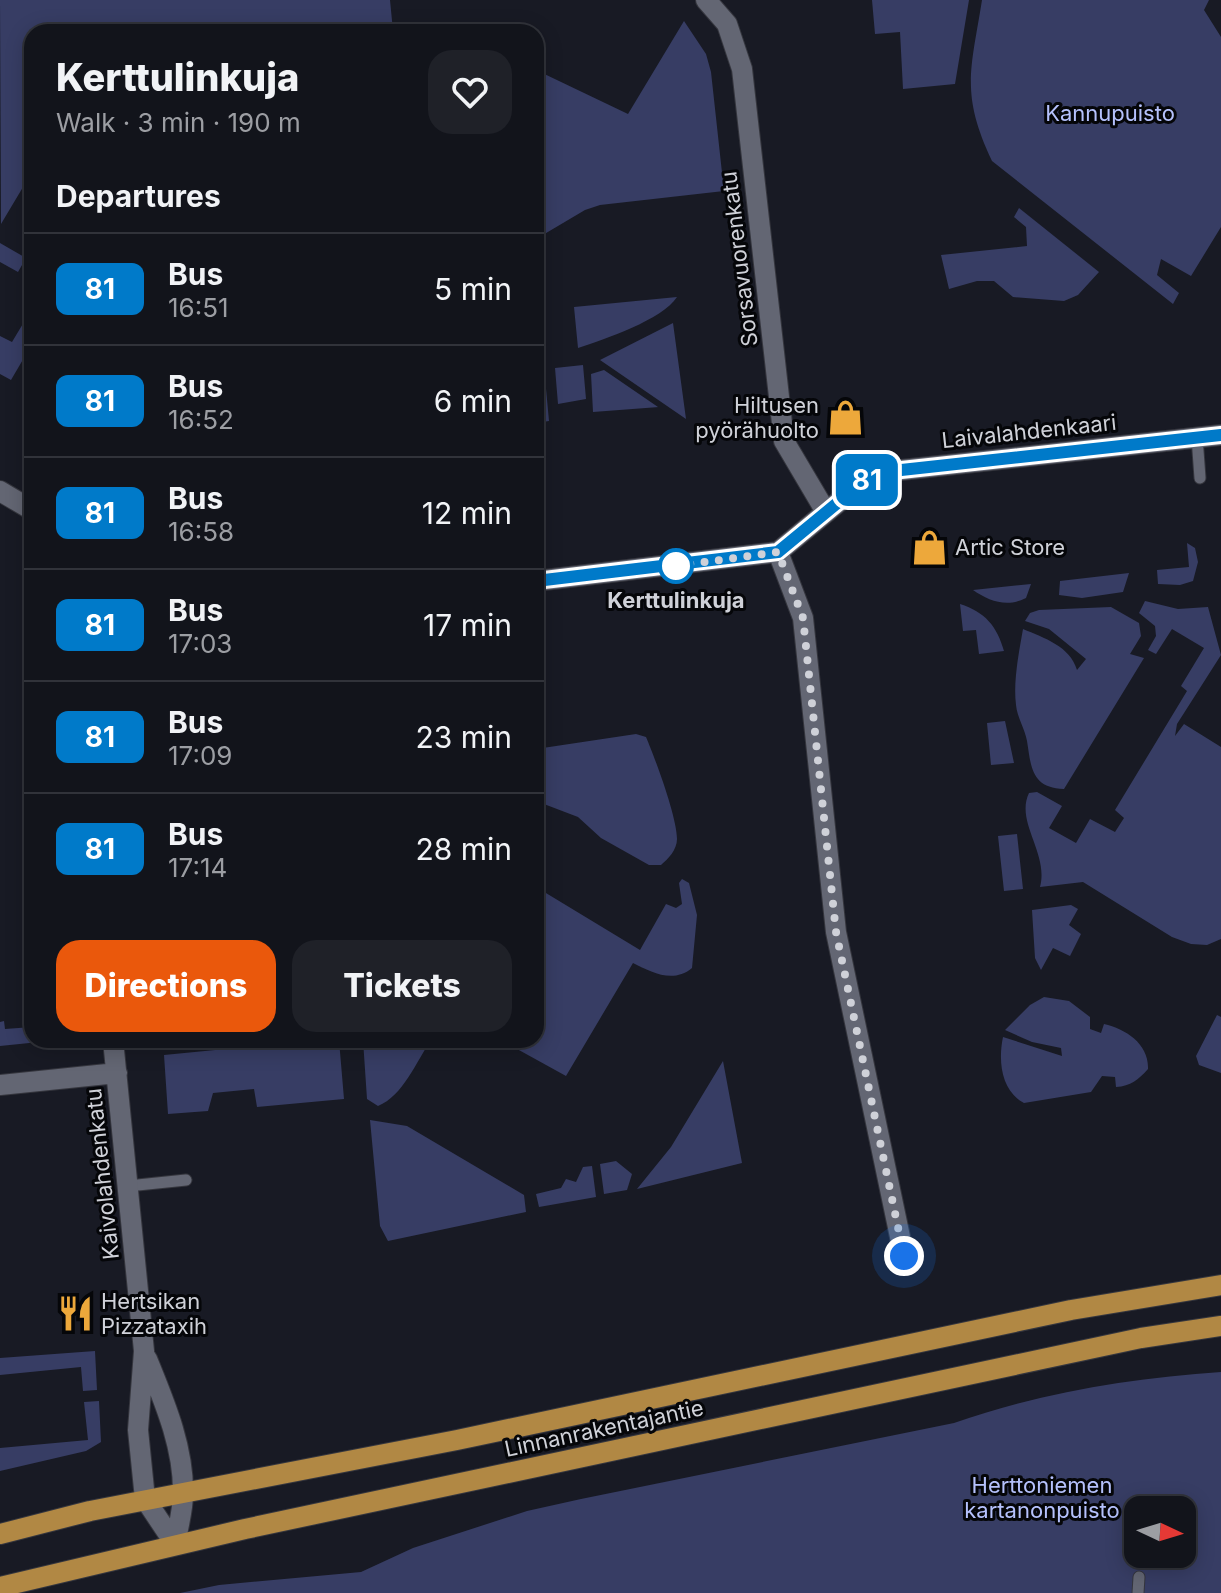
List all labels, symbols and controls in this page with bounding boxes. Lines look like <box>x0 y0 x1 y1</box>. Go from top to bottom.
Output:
button: heart <box>428 50 512 134</box>
text: Kerttulinkuja <box>56 54 299 100</box>
park label: Kannupuisto <box>1045 100 1175 126</box>
text: Walk · 3 min · 190 m <box>56 107 301 138</box>
street label: Sorsavuorenkatu <box>715 170 763 348</box>
text: Departures <box>56 178 221 214</box>
text: Bus <box>168 256 223 292</box>
text: 5 min <box>434 271 512 307</box>
text: 81 <box>85 272 115 306</box>
text: 16:51 <box>168 292 229 323</box>
text: Bus <box>168 368 223 404</box>
text: 6 min <box>434 383 512 419</box>
text: 81 <box>85 384 115 418</box>
place label: Hiltusen pyörähuolto <box>695 392 819 443</box>
shop icon: Hiltusen pyörähuolto <box>826 399 864 437</box>
text: 16:52 <box>168 404 234 435</box>
street label: Laivalahdenkaari <box>940 409 1118 453</box>
line badge: 81 <box>831 454 903 506</box>
text: 81 <box>852 463 882 497</box>
text: Bus <box>168 480 223 516</box>
text: 12 min <box>422 495 512 531</box>
text: 81 <box>85 496 115 530</box>
text: 16:58 <box>168 516 234 547</box>
shop icon: Artic Store <box>910 528 948 566</box>
place label: Artic Store <box>955 534 1065 560</box>
marker: Kerttulinkuja <box>659 549 693 583</box>
place label: Kerttulinkuja <box>607 587 745 613</box>
text: Bus <box>168 592 223 628</box>
text: 17 min <box>423 607 512 643</box>
text: 81 <box>85 608 115 642</box>
text: 17:03 <box>168 628 232 659</box>
text: Bus <box>168 704 223 740</box>
text: 23 min <box>415 719 512 755</box>
text: 81 <box>85 720 115 754</box>
text: 17:09 <box>168 740 232 771</box>
text: Bus <box>168 816 223 852</box>
text: 28 min <box>415 831 512 867</box>
text: 81 <box>85 832 115 866</box>
text: 17:14 <box>168 852 227 883</box>
button: Directions <box>56 940 276 1032</box>
button: Tickets <box>292 940 512 1032</box>
street label: Kaivolahdenkatu <box>80 1087 124 1261</box>
your location <box>884 1236 924 1276</box>
place label: Hertsikan Pizzataxih <box>101 1288 207 1339</box>
restaurant icon: Hertsikan Pizzataxih <box>56 1295 94 1333</box>
street label: Linnanrakentajantie <box>502 1394 706 1462</box>
park label: Herttoniemen kartanonpuisto <box>964 1472 1120 1523</box>
north arrow <box>1124 1496 1196 1568</box>
map controls <box>1124 1496 1196 1568</box>

